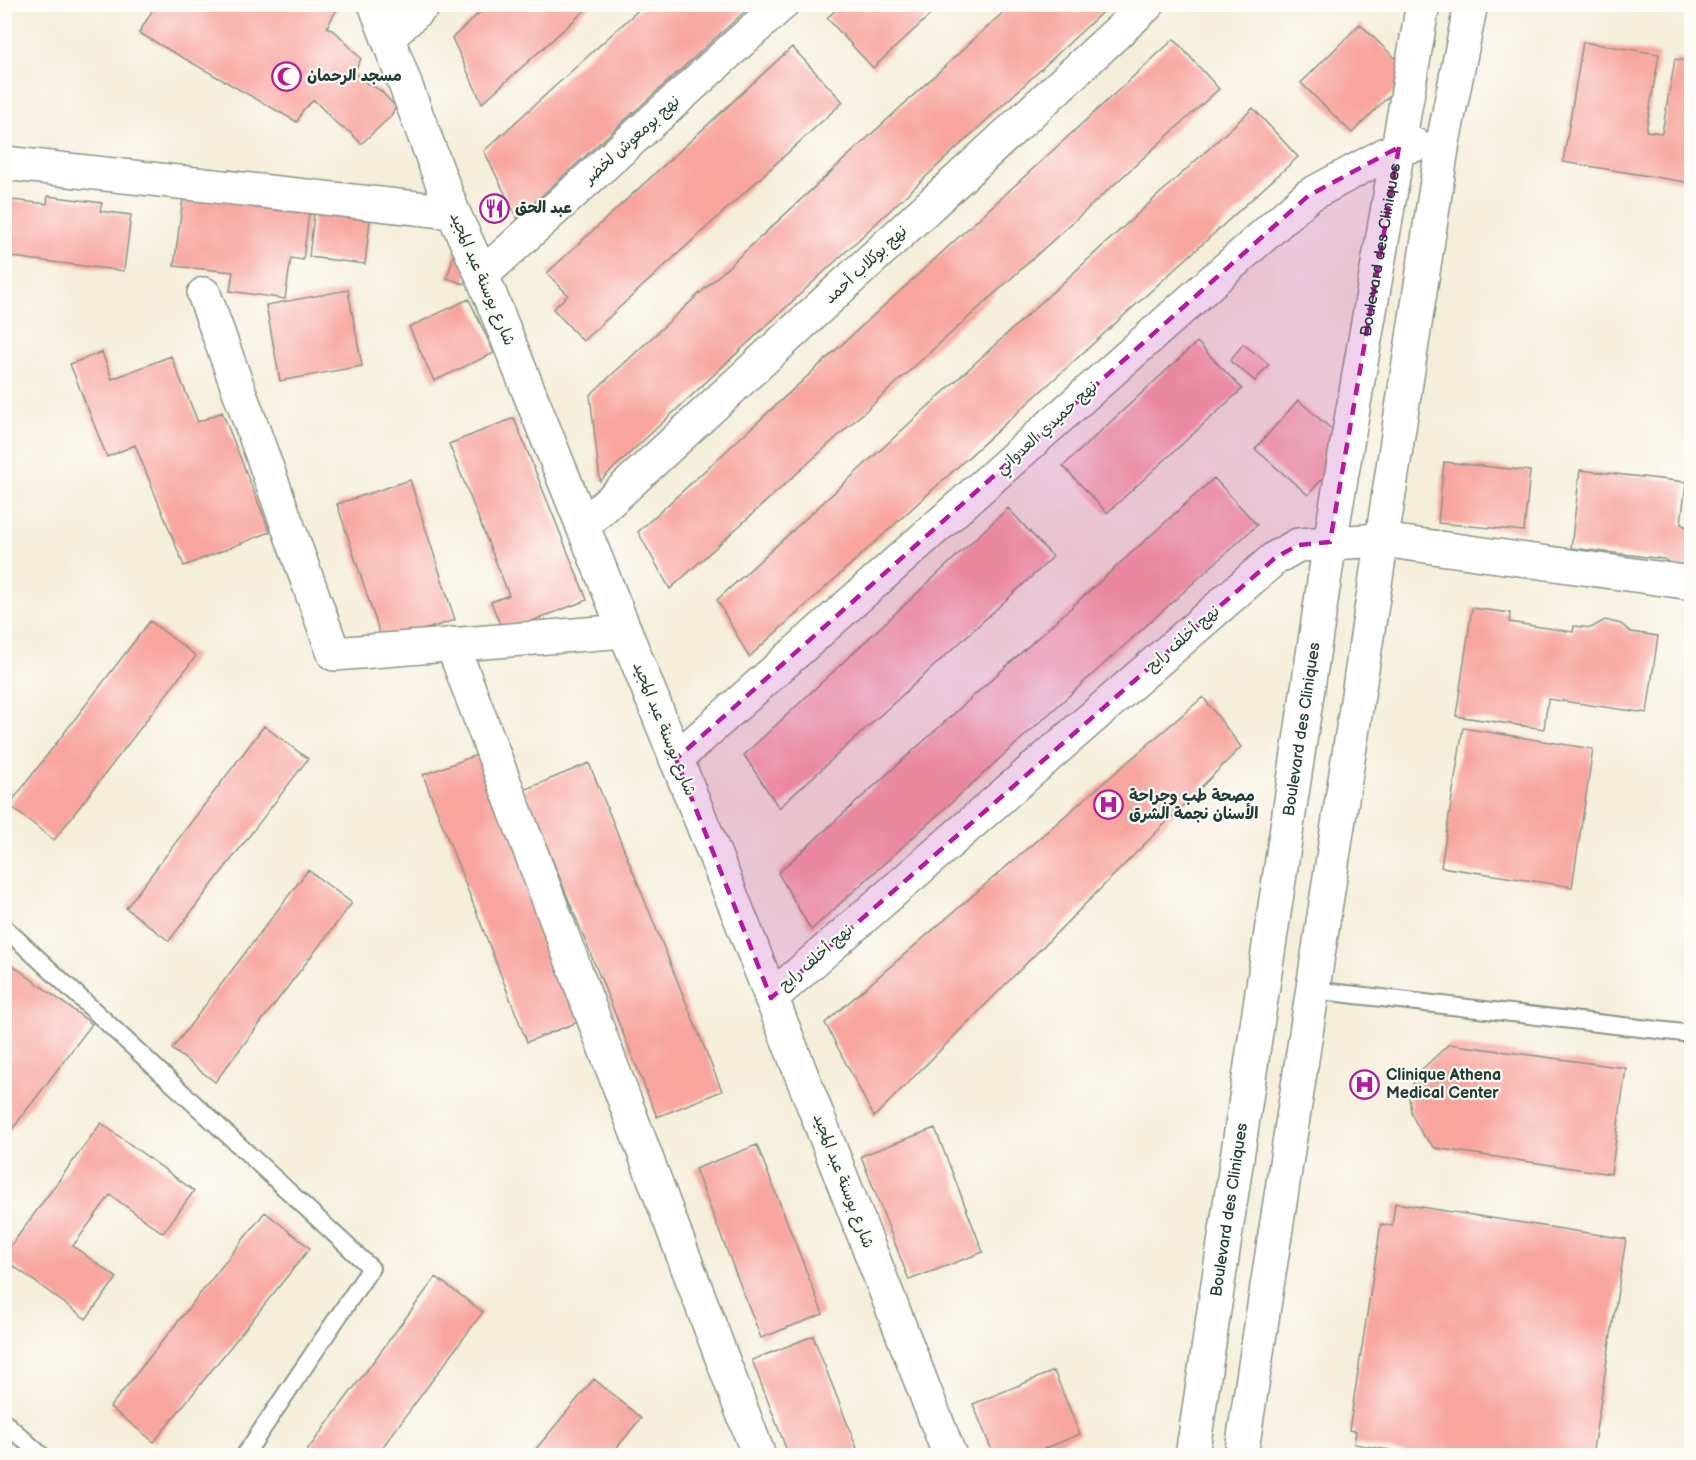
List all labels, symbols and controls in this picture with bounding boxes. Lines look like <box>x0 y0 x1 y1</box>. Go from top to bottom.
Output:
mosque icon: مسجد الرحمان <box>270 60 302 92</box>
place label: مسجد الرحمان <box>307 67 402 86</box>
street label: نهج بومعوش لخضر <box>579 92 684 189</box>
street label: Boulevard des Cliniques <box>1356 162 1405 338</box>
restaurant icon: عبد الحق <box>478 192 510 224</box>
place label: عبد الحق <box>515 199 572 218</box>
street label: شارع بوسنة عبد المجيد <box>444 209 519 349</box>
street label: نهج بوكلاب أحمد <box>821 222 911 308</box>
street label: نهج حميدي العدواني <box>992 377 1105 482</box>
street label: نهج أخلف رابح <box>1142 602 1224 676</box>
street label: Boulevard des Cliniques <box>1279 641 1324 817</box>
street label: شارع بوسنة عبد المجيد <box>627 659 700 799</box>
place label: مصحة طب وجراحة الأسنان نجمة الشرق <box>1129 787 1258 824</box>
hospital icon: مصحة طب وجراحة الأسنان نجمة الشرق <box>1092 789 1124 821</box>
street label: نهج أخلف رابح <box>775 921 857 995</box>
place label: Clinique Athena Medical Center <box>1386 1066 1501 1103</box>
hospital icon: Clinique Athena Medical Center <box>1349 1068 1381 1100</box>
street label: شارع بوسنة عبد المجيد <box>808 1111 877 1251</box>
street label: Boulevard des Cliniques <box>1207 1122 1252 1298</box>

